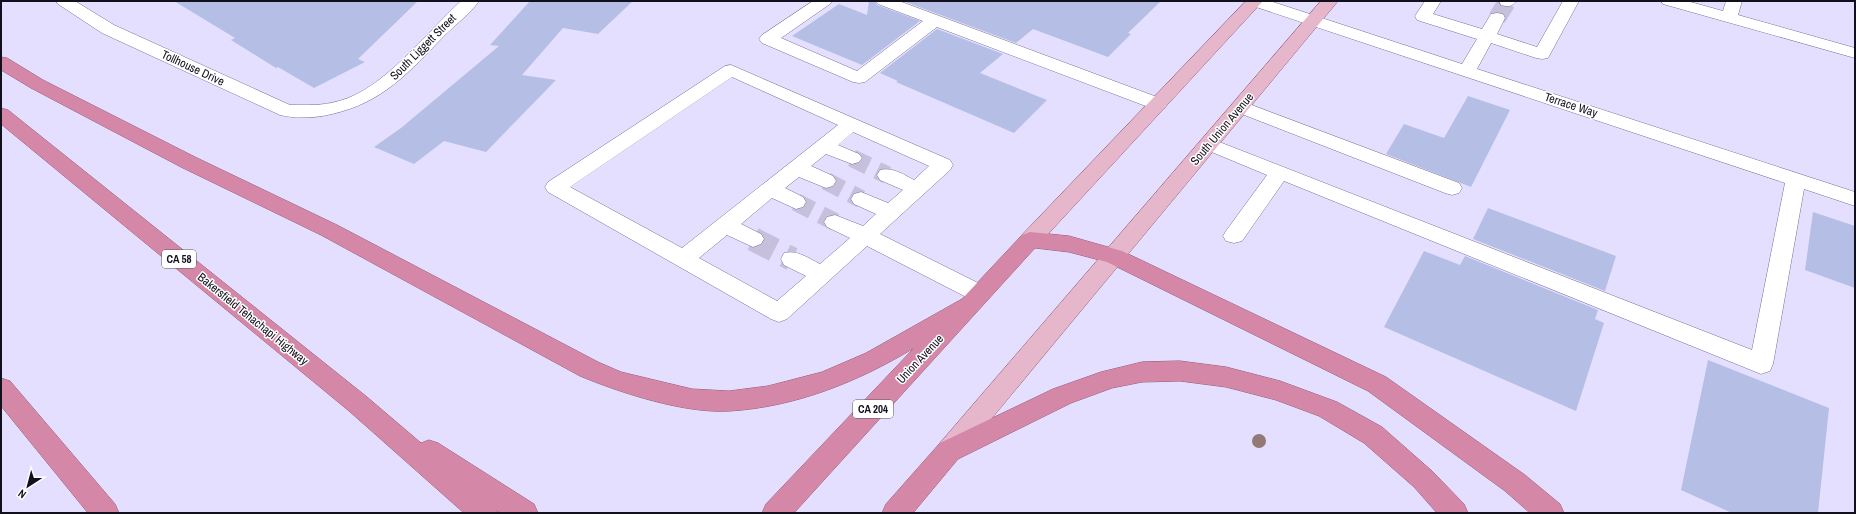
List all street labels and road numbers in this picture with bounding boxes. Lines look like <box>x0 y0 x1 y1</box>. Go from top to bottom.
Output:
street label: South Liggett Street <box>386 10 460 84</box>
street label: Tollhouse Drive <box>159 46 227 90</box>
street label: South Union Avenue <box>1187 89 1257 169</box>
street label: Terrace Way <box>1542 89 1600 121</box>
road number: CA 58 <box>162 250 196 268</box>
street label: Bakersfield Tehachapi Highway <box>194 269 312 369</box>
street label: Union Avenue <box>893 331 947 387</box>
road number: CA 204 <box>853 400 893 418</box>

